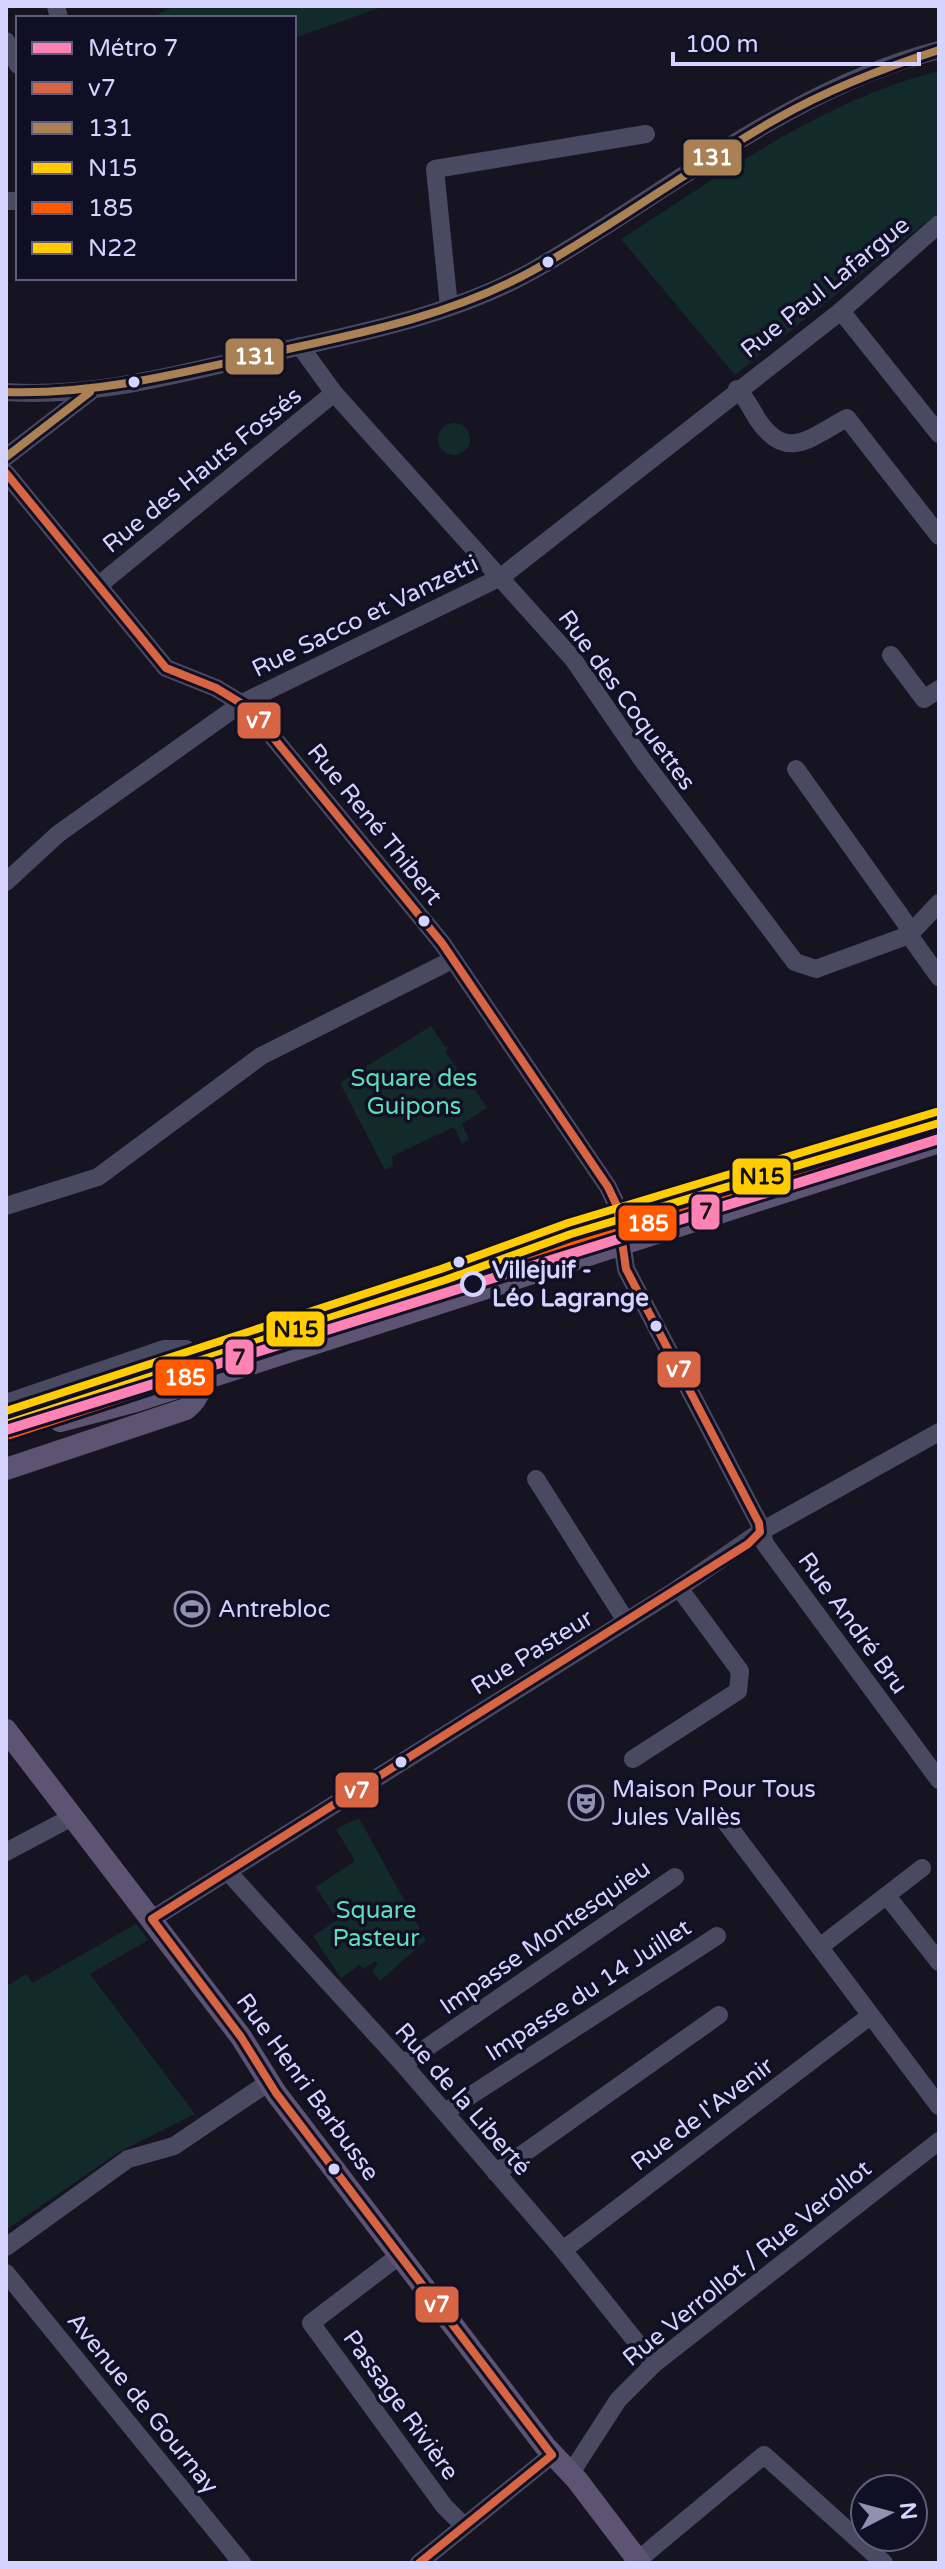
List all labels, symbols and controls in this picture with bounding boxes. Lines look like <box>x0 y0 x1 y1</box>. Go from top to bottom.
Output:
legend <box>16 16 296 280</box>
scale bar <box>673 16 919 66</box>
text: 100 m <box>685 30 759 59</box>
text: Métro 7 <box>88 34 178 63</box>
text: v7 <box>88 74 116 103</box>
text: 131 <box>88 114 133 143</box>
line badge: 131 <box>682 138 743 177</box>
text: 131 <box>691 145 733 171</box>
text: N15 <box>88 154 137 183</box>
text: 185 <box>88 194 133 223</box>
street label: Rue Paul Lafargue <box>735 210 916 364</box>
text: N22 <box>88 234 137 263</box>
unlabelled marker <box>540 254 556 270</box>
line badge: 131 <box>224 337 285 376</box>
text: 131 <box>234 344 276 370</box>
unlabelled marker <box>126 374 142 390</box>
street label: Rue des Hauts Fossés <box>97 381 308 560</box>
street label: Rue Sacco et Vanzetti <box>247 549 483 684</box>
street label: Rue des Coquettes <box>552 605 702 796</box>
line badge: v7 <box>236 701 282 740</box>
text: v7 <box>246 708 272 734</box>
street label: Rue René Thibert <box>301 738 448 911</box>
unlabelled marker <box>416 913 432 929</box>
park label: Square des Guipons <box>351 1064 477 1121</box>
line badge: N15 <box>731 1157 792 1196</box>
text: N15 <box>739 1164 785 1190</box>
line badge: 7 <box>690 1193 721 1231</box>
text: 7 <box>699 1199 713 1225</box>
line badge: 185 <box>617 1204 678 1242</box>
text: 185 <box>627 1211 669 1237</box>
unlabelled marker <box>451 1254 467 1270</box>
place label: Villejuif - Léo Lagrange <box>492 1256 649 1313</box>
marker: Villejuif - Léo Lagrange <box>461 1272 485 1296</box>
line badge: N15 <box>265 1310 326 1348</box>
text: N15 <box>273 1317 319 1343</box>
unlabelled marker <box>648 1318 664 1334</box>
line badge: 7 <box>224 1338 255 1376</box>
text: 7 <box>232 1345 246 1371</box>
line badge: v7 <box>656 1350 702 1389</box>
text: v7 <box>666 1357 692 1383</box>
line badge: 185 <box>154 1358 215 1397</box>
text: 185 <box>164 1365 206 1391</box>
street label: Rue André Bru <box>791 1547 914 1700</box>
sports icon: Antrebloc <box>173 1590 211 1628</box>
place label: Antrebloc <box>218 1595 330 1624</box>
street label: Rue Pasteur <box>466 1603 599 1701</box>
unlabelled marker <box>393 1754 409 1770</box>
line badge: v7 <box>334 1771 380 1809</box>
place label: Maison Pour Tous Jules Vallès <box>612 1775 816 1832</box>
text: v7 <box>344 1778 370 1804</box>
theatre icon: Maison Pour Tous Jules Vallès <box>567 1784 605 1822</box>
street label: Impasse Montesquieu <box>435 1854 656 2021</box>
park label: Square Pasteur <box>333 1896 420 1953</box>
street label: Impasse du 14 Juillet <box>480 1913 696 2068</box>
street label: Rue Henri Barbusse <box>230 1988 385 2187</box>
street label: Rue de la Liberté <box>389 2017 537 2181</box>
street label: Rue de l'Avenir <box>625 2051 780 2177</box>
street label: Rue Verrollot / Rue Verollot <box>617 2154 877 2373</box>
unlabelled marker <box>326 2161 342 2177</box>
line badge: v7 <box>414 2285 460 2324</box>
text: v7 <box>424 2292 450 2318</box>
street label: Avenue de Gournay <box>61 2307 225 2500</box>
street label: Passage Rivière <box>336 2325 465 2486</box>
north arrow <box>849 2473 929 2553</box>
text: N <box>894 2501 922 2521</box>

